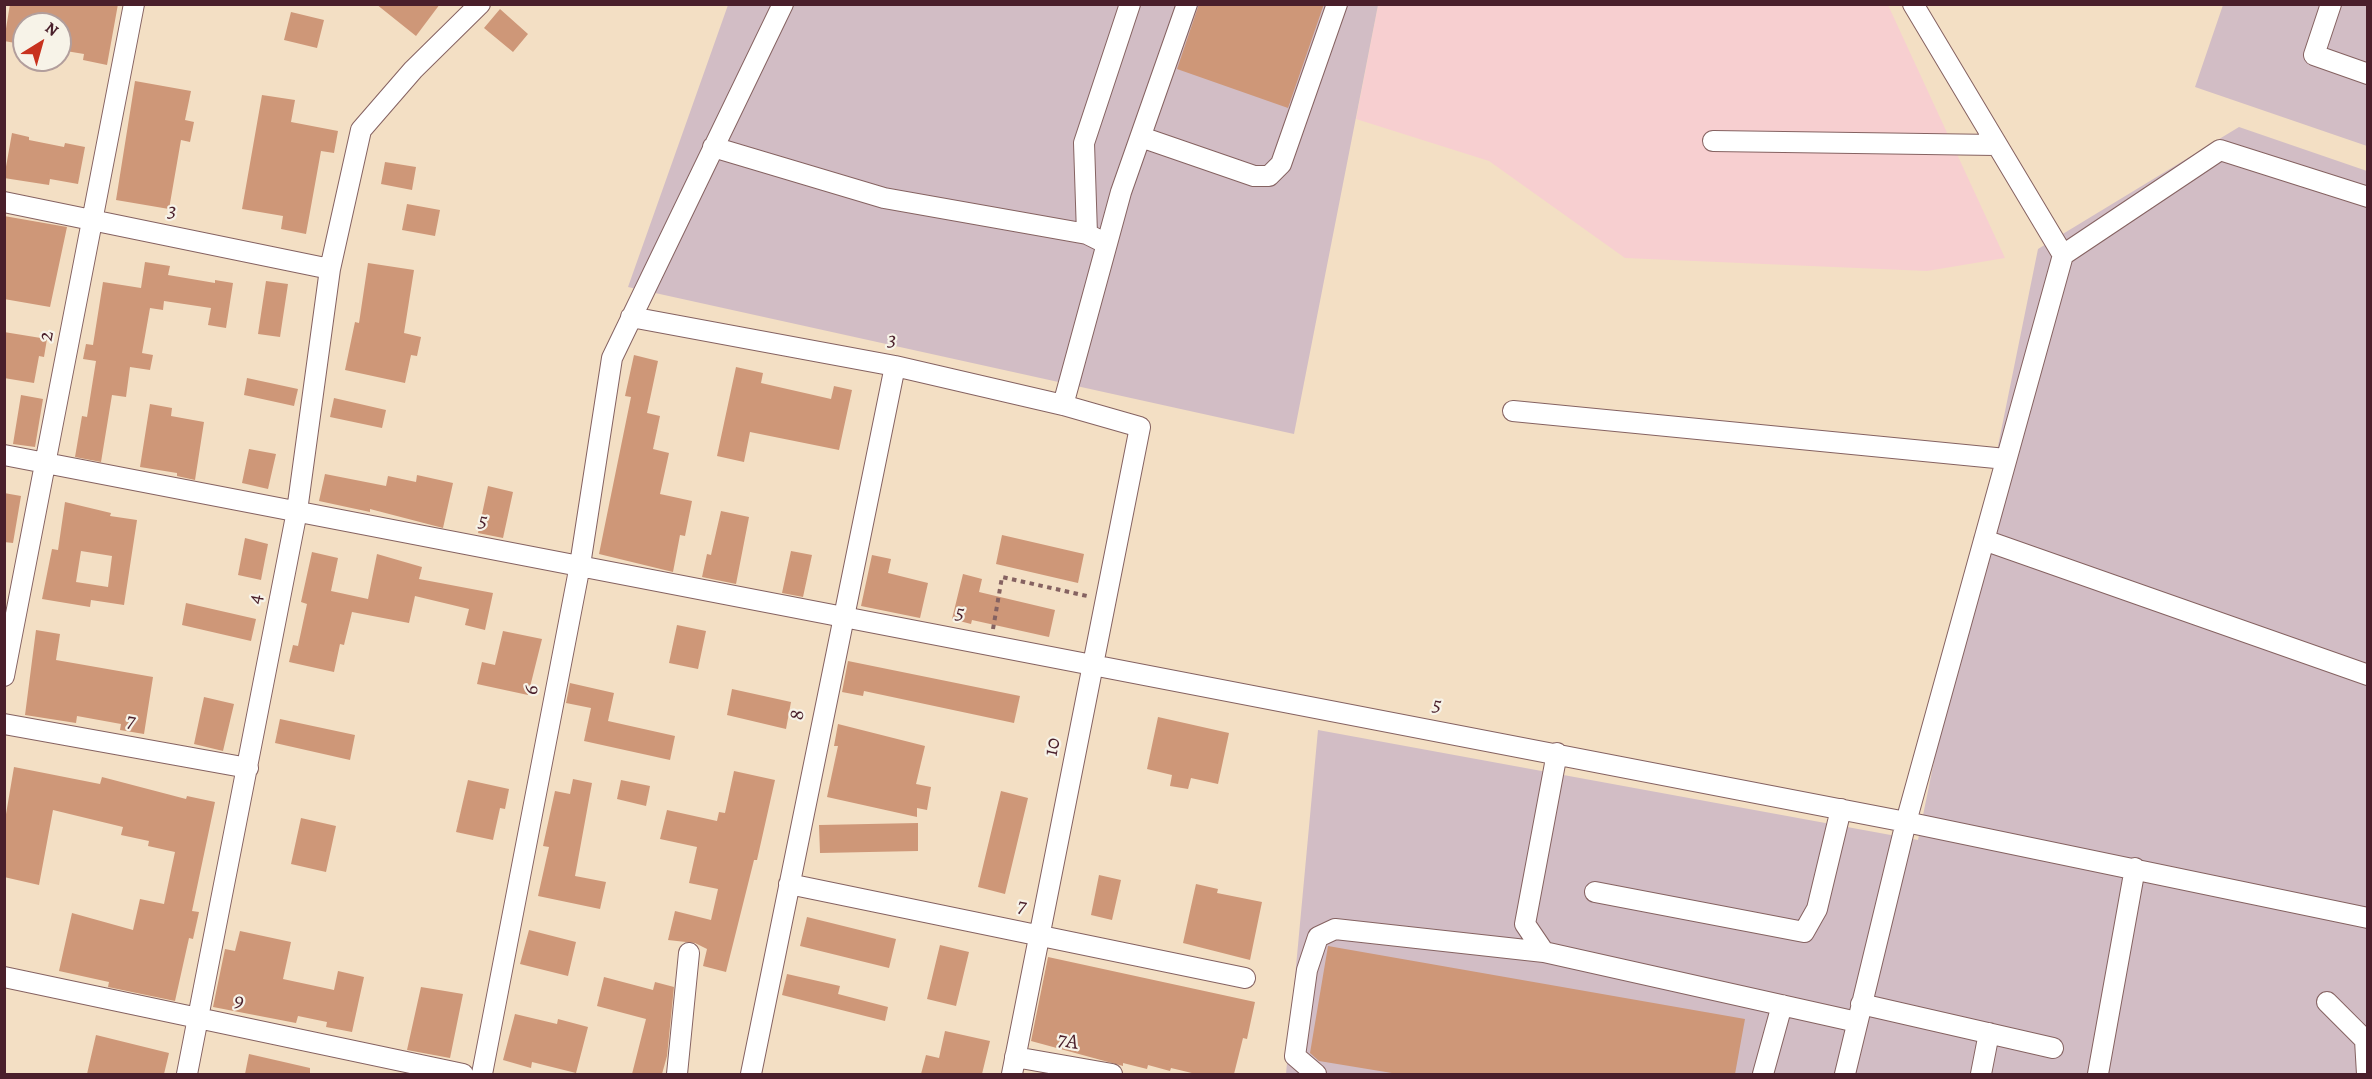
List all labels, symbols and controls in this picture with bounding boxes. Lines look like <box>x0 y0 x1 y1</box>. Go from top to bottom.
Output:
north arrow <box>12 12 72 72</box>
text: N <box>40 17 63 42</box>
street label: 3 <box>165 199 179 225</box>
street label: 3 <box>885 328 899 354</box>
street label: 2 <box>34 329 60 343</box>
street label: 5 <box>476 509 490 535</box>
street label: 4 <box>243 592 269 606</box>
street label: 5 <box>953 601 967 627</box>
street label: 6 <box>519 683 545 697</box>
street label: 5 <box>1430 693 1444 719</box>
street label: 8 <box>785 708 811 722</box>
street label: 7 <box>124 709 138 735</box>
street label: 10 <box>1039 736 1067 758</box>
street label: 7 <box>1015 894 1029 920</box>
street label: 9 <box>232 989 246 1015</box>
street label: 7A <box>1055 1028 1081 1056</box>

